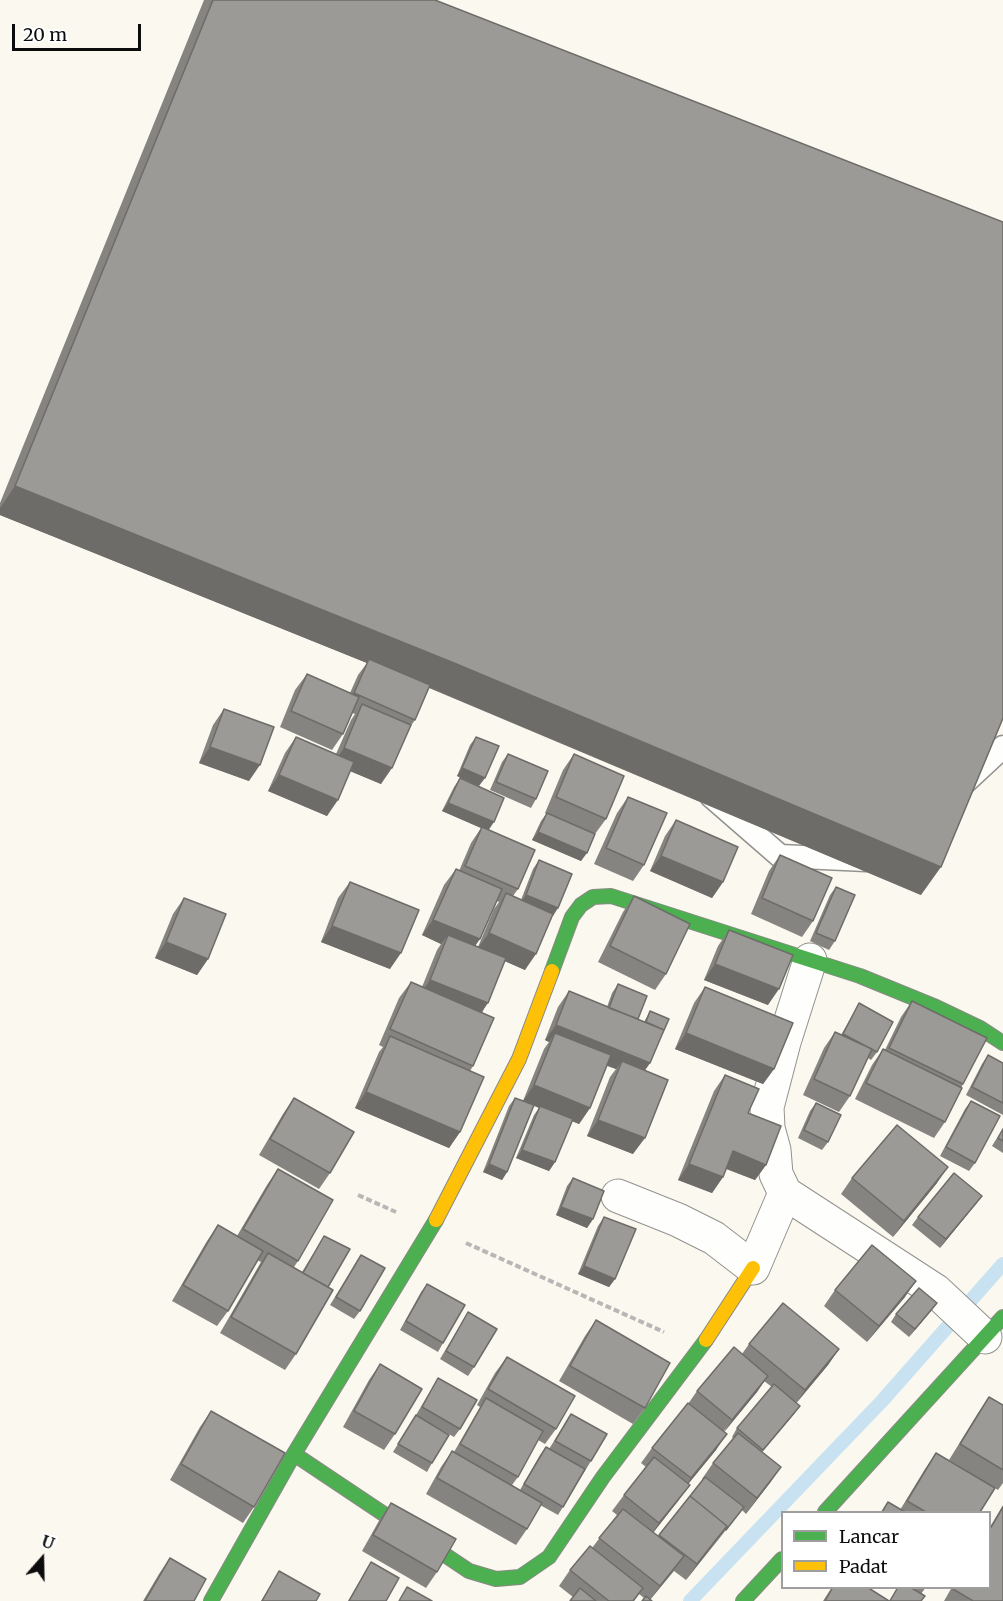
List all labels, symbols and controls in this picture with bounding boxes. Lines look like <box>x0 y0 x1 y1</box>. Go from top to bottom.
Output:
scale bar <box>15 12 144 50</box>
text: 20 m <box>23 23 67 46</box>
legend <box>781 1511 991 1589</box>
text: Lancar <box>839 1525 899 1548</box>
north arrow <box>12 1529 72 1589</box>
text: U <box>39 1531 57 1554</box>
text: Padat <box>839 1555 888 1578</box>

